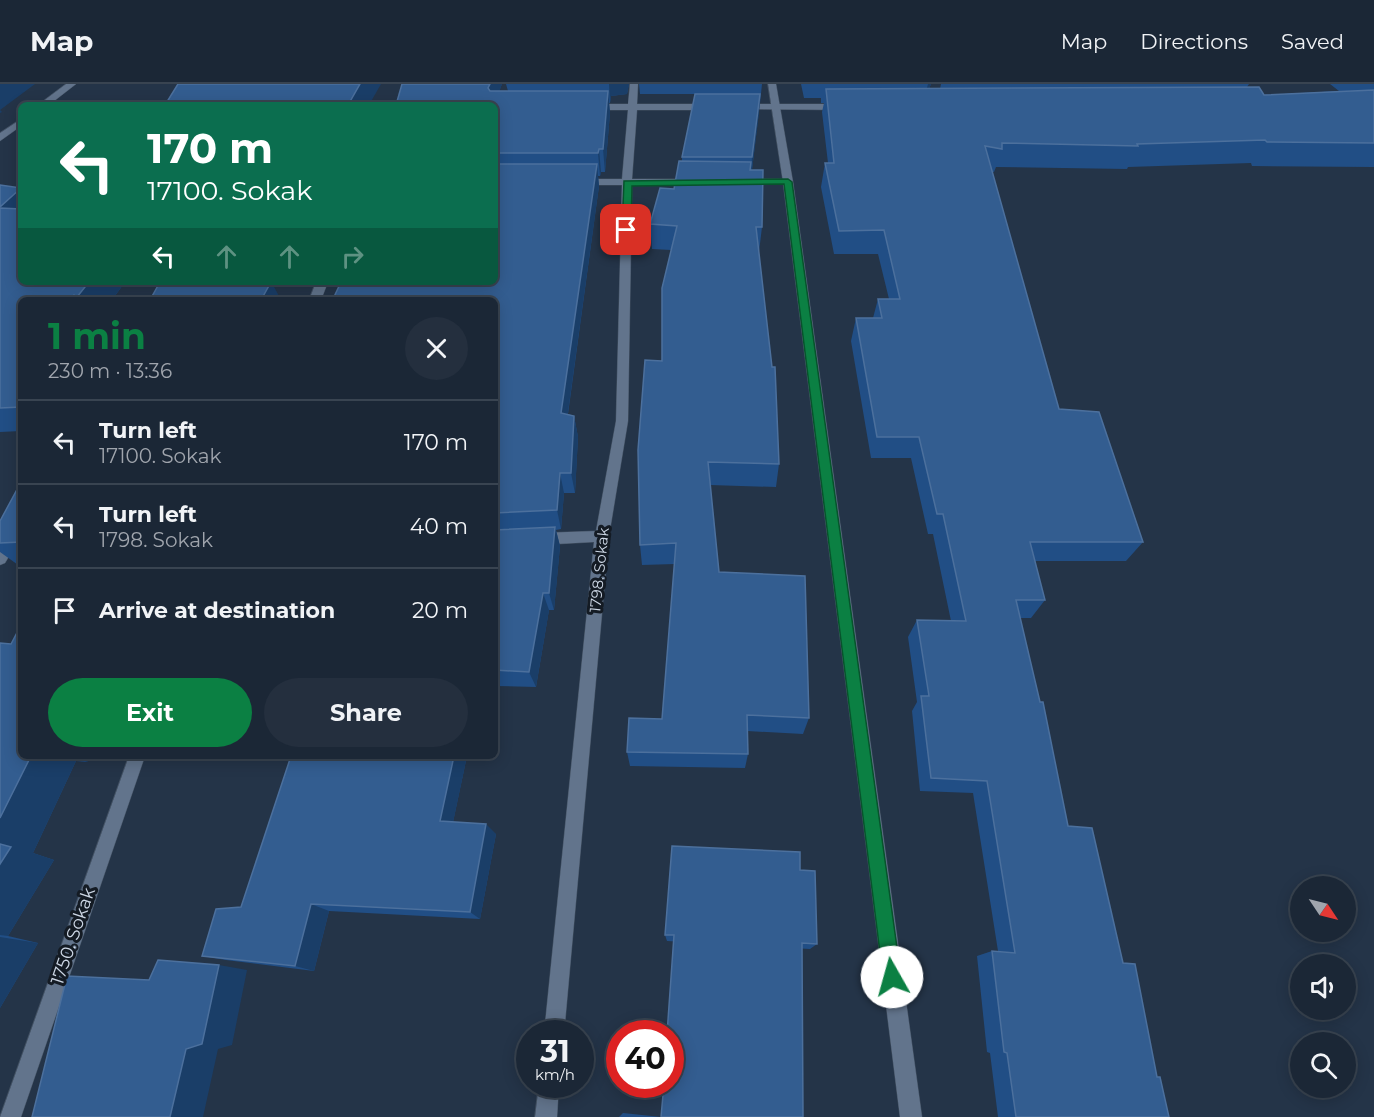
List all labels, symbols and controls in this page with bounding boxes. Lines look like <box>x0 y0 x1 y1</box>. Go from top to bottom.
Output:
text: Map <box>30 24 93 58</box>
text: Map <box>1061 29 1107 54</box>
text: Directions <box>1140 29 1248 54</box>
text: Saved <box>1281 29 1344 54</box>
text: 170 m <box>147 122 273 174</box>
icon: left <box>48 126 126 204</box>
text: 17100. Sokak <box>147 174 312 207</box>
pin <box>600 204 651 255</box>
icon: arrive <box>609 213 642 246</box>
icon: left <box>147 240 180 273</box>
icon: ahead <box>210 240 243 273</box>
icon: ahead <box>273 240 306 273</box>
icon: right <box>336 240 369 273</box>
text: 1 min <box>48 314 146 358</box>
button: close <box>405 317 468 380</box>
text: 230 m · 13:36 <box>48 359 172 383</box>
text: Turn left <box>99 417 197 444</box>
icon: left <box>48 426 81 459</box>
text: 170 m <box>404 429 468 456</box>
text: 17100. Sokak <box>99 444 222 468</box>
text: Turn left <box>99 501 197 528</box>
icon: left <box>48 510 81 543</box>
text: 40 m <box>410 513 468 540</box>
street label: 1798. Sokak <box>585 526 613 614</box>
text: 1798. Sokak <box>99 528 213 552</box>
icon: arrive <box>48 594 81 627</box>
text: Arrive at destination <box>99 597 335 624</box>
text: 20 m <box>412 597 468 624</box>
button: Exit <box>48 678 252 747</box>
button: Share <box>264 678 468 747</box>
north arrow <box>1290 876 1356 942</box>
map controls <box>1290 876 1356 1098</box>
street label: 1750. Sokak <box>46 884 100 988</box>
position arrow <box>860 945 924 1009</box>
button: sound <box>1290 954 1356 1020</box>
speed limit sign: 40 <box>606 1020 684 1098</box>
button: search <box>1290 1032 1356 1098</box>
text: 31 <box>540 1033 570 1070</box>
text: km/h <box>535 1065 575 1084</box>

